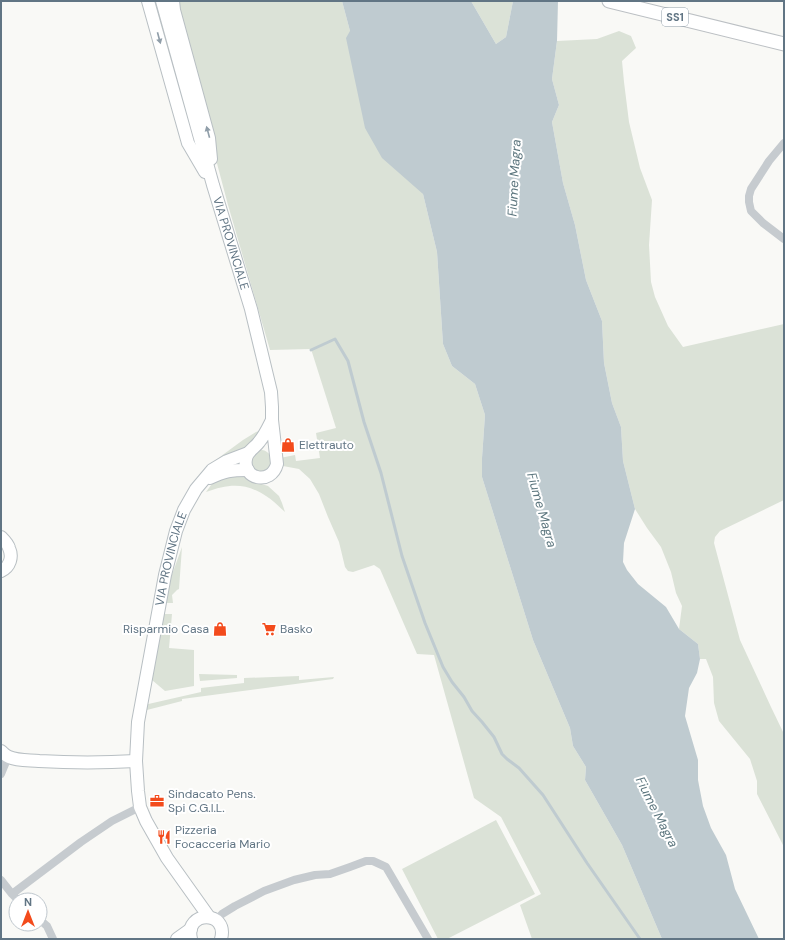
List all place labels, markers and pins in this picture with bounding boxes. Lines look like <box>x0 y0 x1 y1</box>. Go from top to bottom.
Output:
shop icon: Elettrauto <box>280 437 296 453</box>
place label: Elettrauto <box>299 437 354 453</box>
place label: Risparmio Casa <box>123 621 209 637</box>
shop icon: Risparmio Casa <box>212 621 228 637</box>
supermarket icon: Basko <box>261 621 277 637</box>
place label: Basko <box>280 621 313 637</box>
place label: Sindacato Pens. Spi C.G.I.L. <box>168 786 256 816</box>
office icon: Sindacato Pens. Spi C.G.I.L. <box>149 793 165 809</box>
place label: Pizzeria Focacceria Mario <box>175 822 270 852</box>
restaurant icon: Pizzeria Focacceria Mario <box>156 829 172 845</box>

